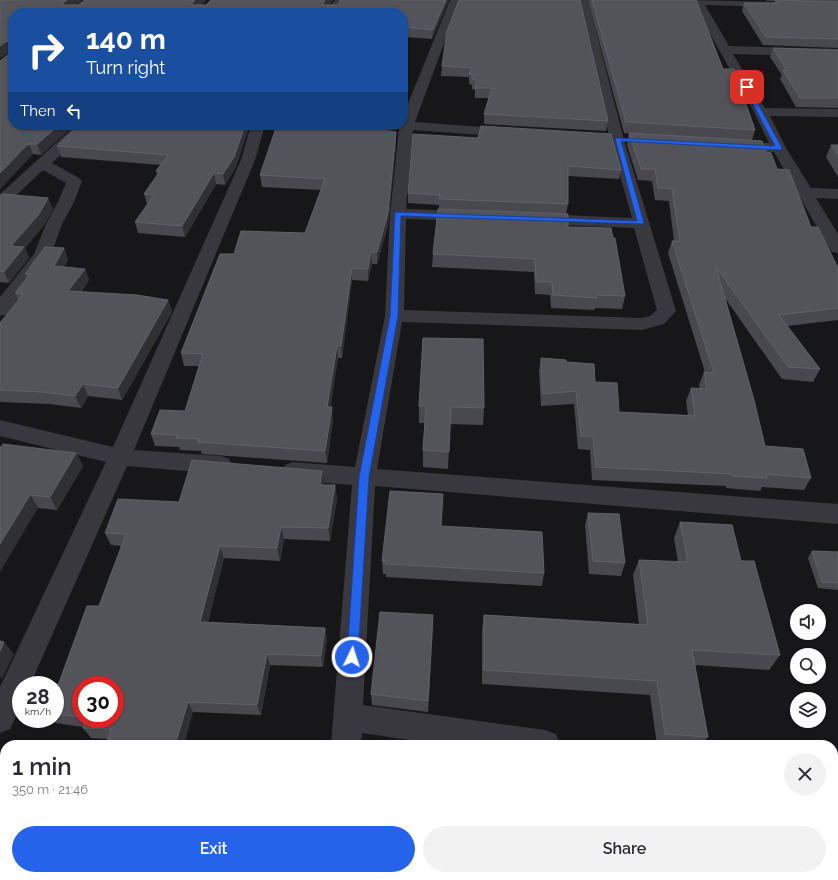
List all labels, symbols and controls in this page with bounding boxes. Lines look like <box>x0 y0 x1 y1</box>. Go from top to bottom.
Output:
text: 140 m <box>86 23 166 56</box>
icon: right <box>20 24 72 76</box>
text: Turn right <box>86 57 165 78</box>
pin <box>730 70 764 104</box>
icon: arrive <box>736 76 758 98</box>
icon: left <box>63 100 85 122</box>
text: Then <box>20 102 55 120</box>
map controls <box>790 604 826 728</box>
button: sound <box>790 604 826 640</box>
position arrow <box>331 636 373 678</box>
button: search <box>790 648 826 684</box>
speed limit sign: 30 <box>72 676 124 728</box>
text: 28 <box>26 685 50 709</box>
button: layers <box>790 692 826 728</box>
text: km/h <box>25 706 51 717</box>
text: 1 min <box>12 752 72 781</box>
button: close <box>784 753 826 795</box>
text: 350 m · 21:46 <box>12 782 88 797</box>
button: Exit <box>12 826 415 872</box>
button: Share <box>423 826 826 872</box>

